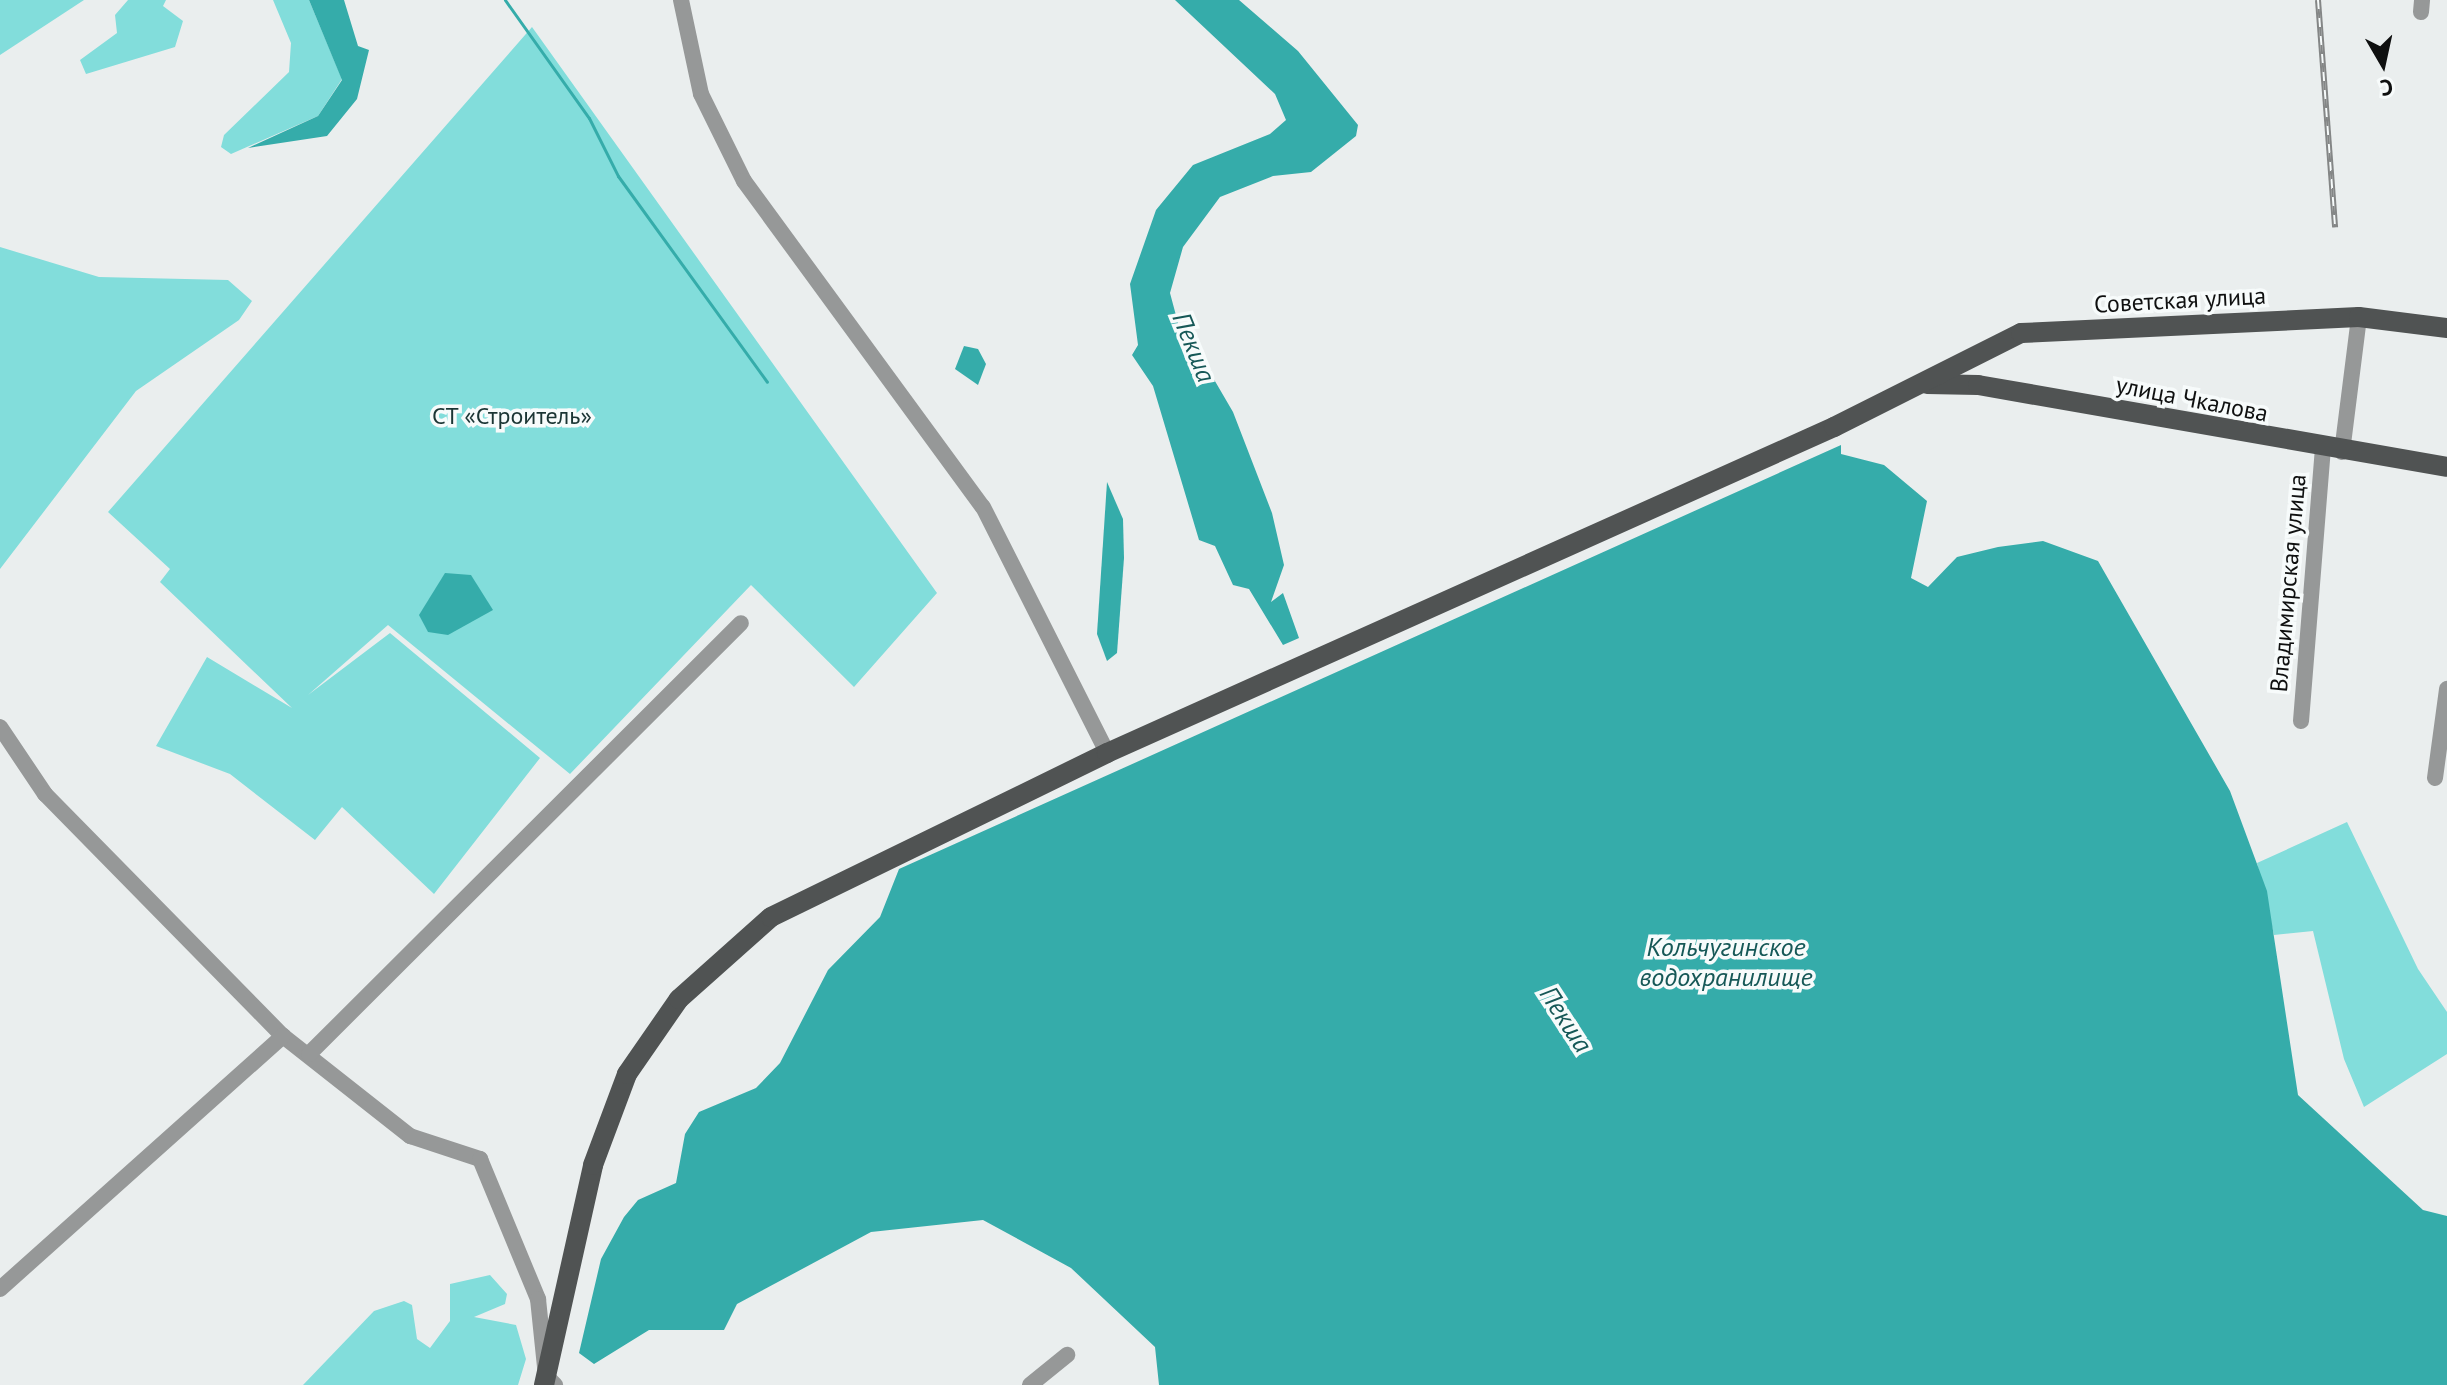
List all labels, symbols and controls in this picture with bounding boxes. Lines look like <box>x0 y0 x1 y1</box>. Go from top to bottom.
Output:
north arrow <box>2343 24 2423 104</box>
text: С <box>2378 73 2395 102</box>
street label: Советская улица <box>2093 281 2267 319</box>
water label: Пекша <box>1166 308 1222 386</box>
street label: улица Чкалова <box>2114 370 2270 428</box>
park label: СТ «Строитель» <box>432 402 592 430</box>
street label: Владимирская улица <box>2264 473 2312 693</box>
water label: Кольчугинское водохранилище <box>1639 931 1813 992</box>
water label: Пекша <box>1533 980 1599 1058</box>

